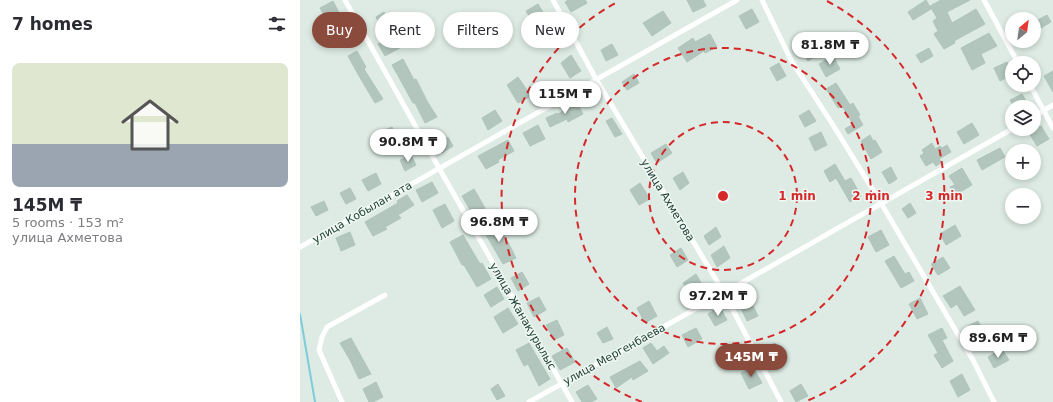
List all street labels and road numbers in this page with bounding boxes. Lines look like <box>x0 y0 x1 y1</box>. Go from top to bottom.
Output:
street label: улица Ахметова <box>638 157 697 244</box>
street label: улица Кобылан ата <box>310 179 414 246</box>
street label: улица Жанакурылыс <box>487 260 559 372</box>
street label: улица Мергенбаева <box>561 321 668 388</box>

